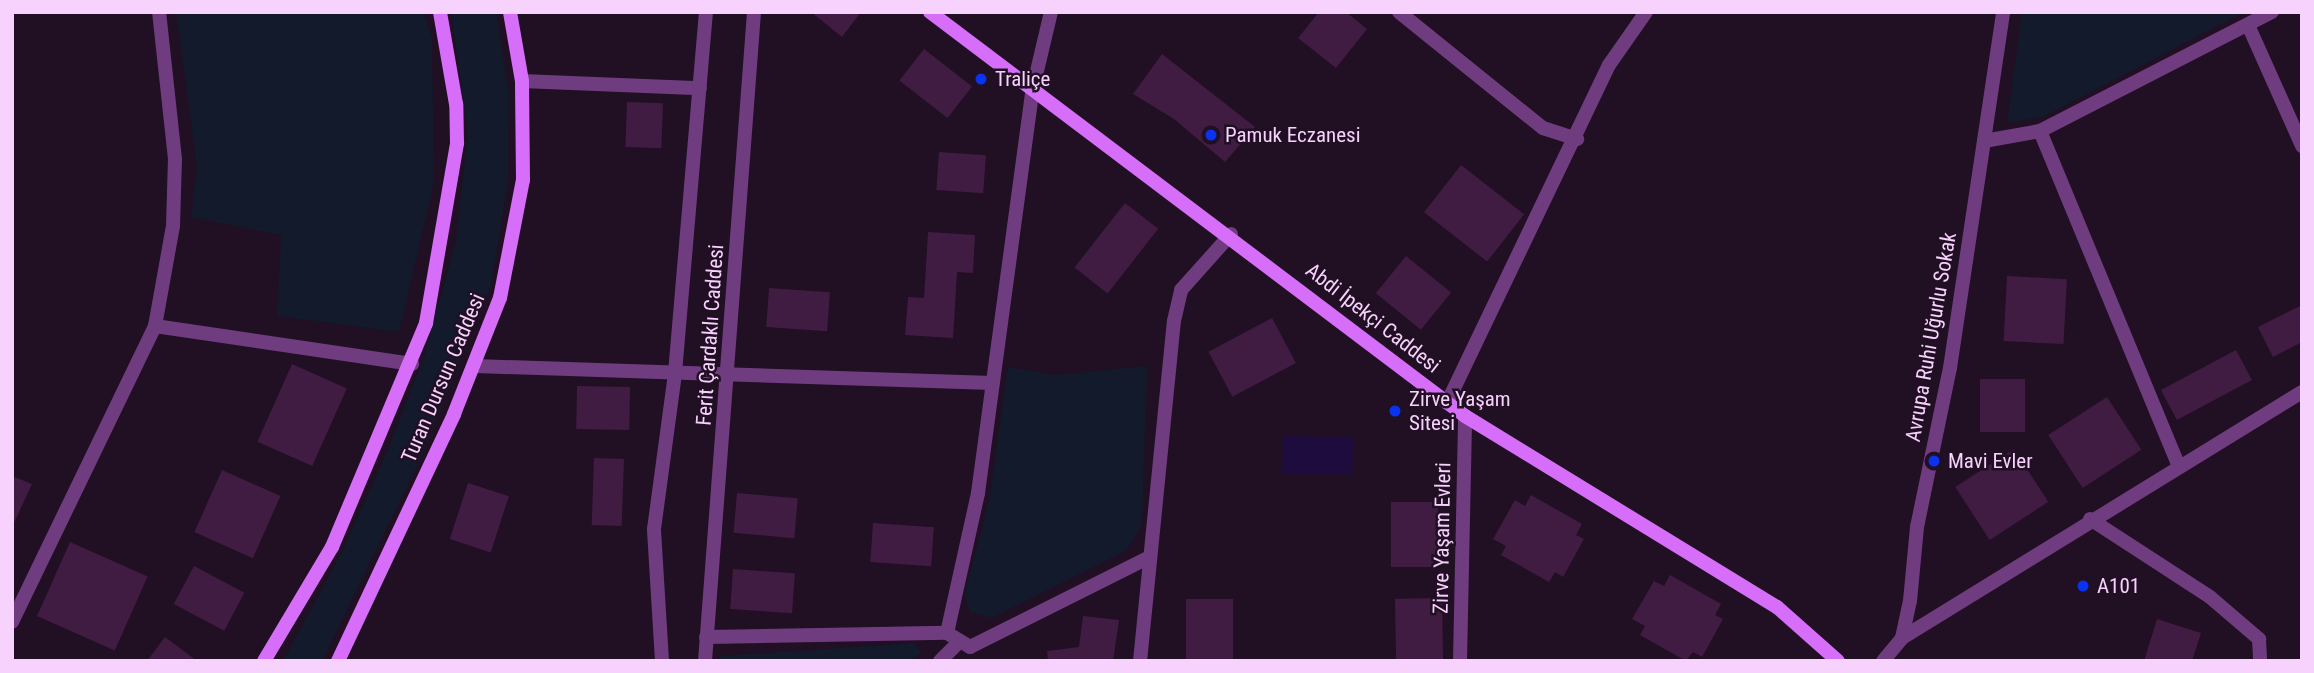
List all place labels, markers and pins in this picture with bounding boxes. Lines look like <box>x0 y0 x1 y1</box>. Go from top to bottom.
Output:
place label: Traliçe <box>995 66 1050 92</box>
marker: Traliçe <box>973 71 989 87</box>
place label: Pamuk Eczanesi <box>1225 122 1360 148</box>
marker: Pamuk Eczanesi <box>1203 127 1219 143</box>
place label: Zirve Yaşam Sitesi <box>1409 386 1511 436</box>
marker: Zirve Yaşam Sitesi <box>1387 403 1403 419</box>
place label: Mavi Evler <box>1948 448 2033 474</box>
marker: Mavi Evler <box>1926 453 1942 469</box>
place label: A101 <box>2097 573 2140 599</box>
marker: A101 <box>2075 578 2091 594</box>

